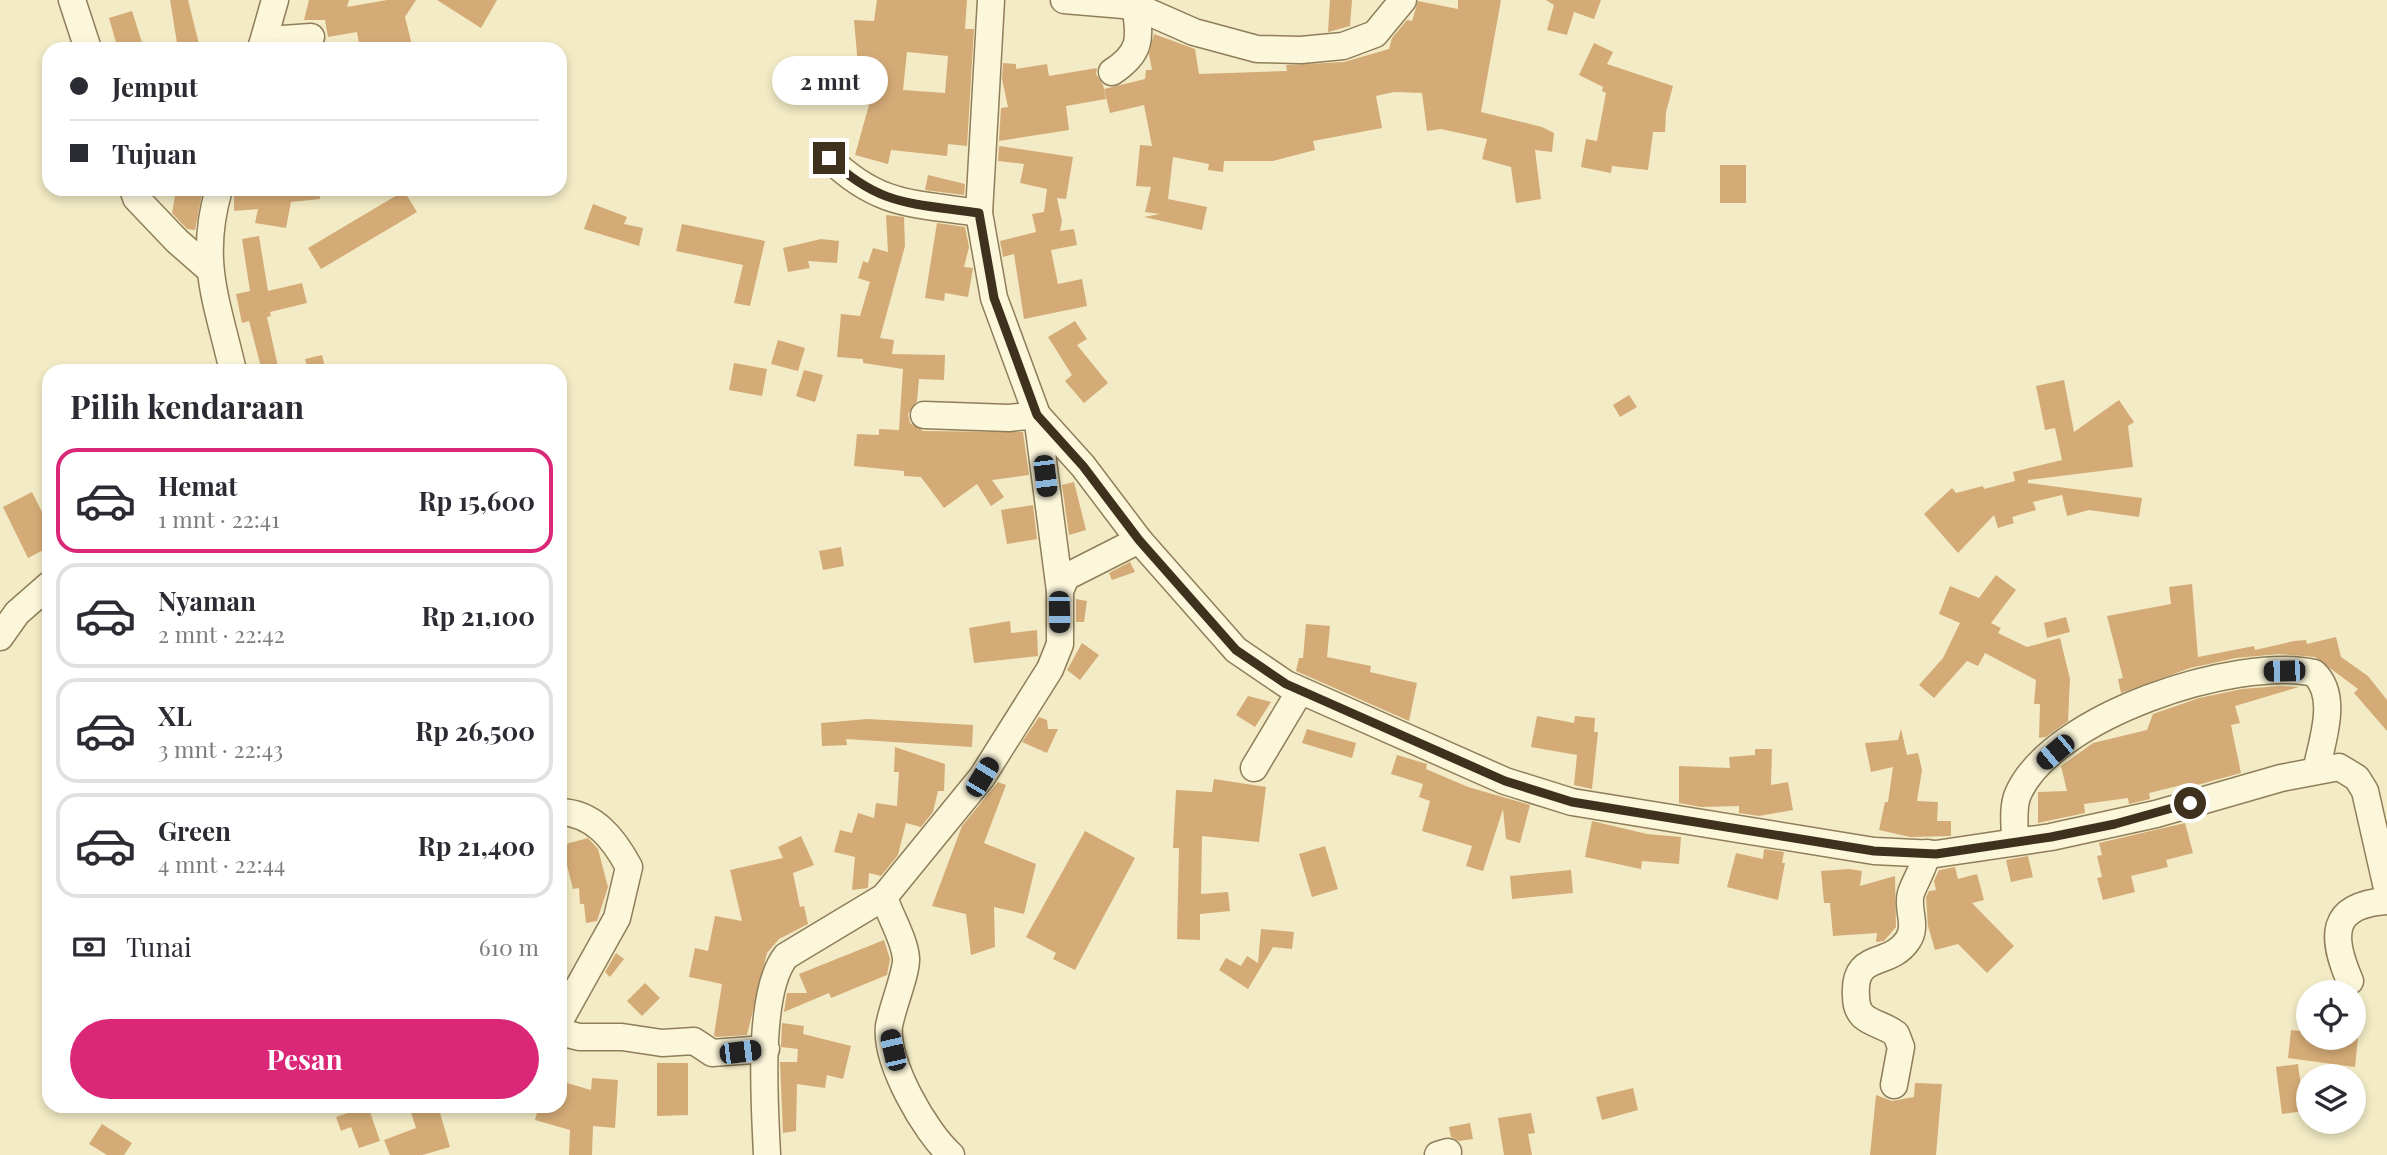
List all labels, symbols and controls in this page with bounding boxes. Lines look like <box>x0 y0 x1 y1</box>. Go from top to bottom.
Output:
callout: 2 mnt <box>771 57 887 106</box>
text: 2 mnt <box>800 65 860 96</box>
text: Jemput <box>112 69 198 104</box>
text: Tujuan <box>112 136 197 171</box>
route end <box>813 142 845 174</box>
text: Pilih kendaraan <box>70 384 304 427</box>
car <box>1033 454 1058 498</box>
text: Hemat <box>158 468 237 503</box>
icon: car <box>74 469 137 532</box>
text: Rp 15,600 <box>419 483 535 518</box>
text: 1 mnt · 22:41 <box>158 503 280 534</box>
text: Nyaman <box>158 583 256 618</box>
icon: car <box>74 584 137 647</box>
car <box>1049 591 1070 633</box>
text: Rp 21,100 <box>421 598 535 633</box>
text: 2 mnt · 22:42 <box>158 618 285 649</box>
car <box>2263 660 2306 682</box>
text: XL <box>158 698 192 733</box>
icon: car <box>74 699 137 762</box>
text: Rp 26,500 <box>415 713 535 748</box>
car <box>2033 730 2078 774</box>
text: 3 mnt · 22:43 <box>158 733 283 764</box>
car <box>963 754 1002 800</box>
route start <box>2174 787 2206 819</box>
text: Green <box>158 813 231 848</box>
icon: car <box>74 814 137 877</box>
text: Rp 21,400 <box>418 828 535 863</box>
text: 4 mnt · 22:44 <box>158 848 285 879</box>
icon: cash <box>70 928 108 966</box>
text: Tunai <box>126 929 192 964</box>
text: 610 m <box>479 931 539 962</box>
map controls <box>2296 980 2366 1134</box>
button: locate <box>2296 980 2366 1050</box>
button: Pesan <box>70 1019 539 1099</box>
car <box>879 1027 908 1073</box>
car <box>718 1039 763 1065</box>
button: layers <box>2296 1064 2366 1134</box>

